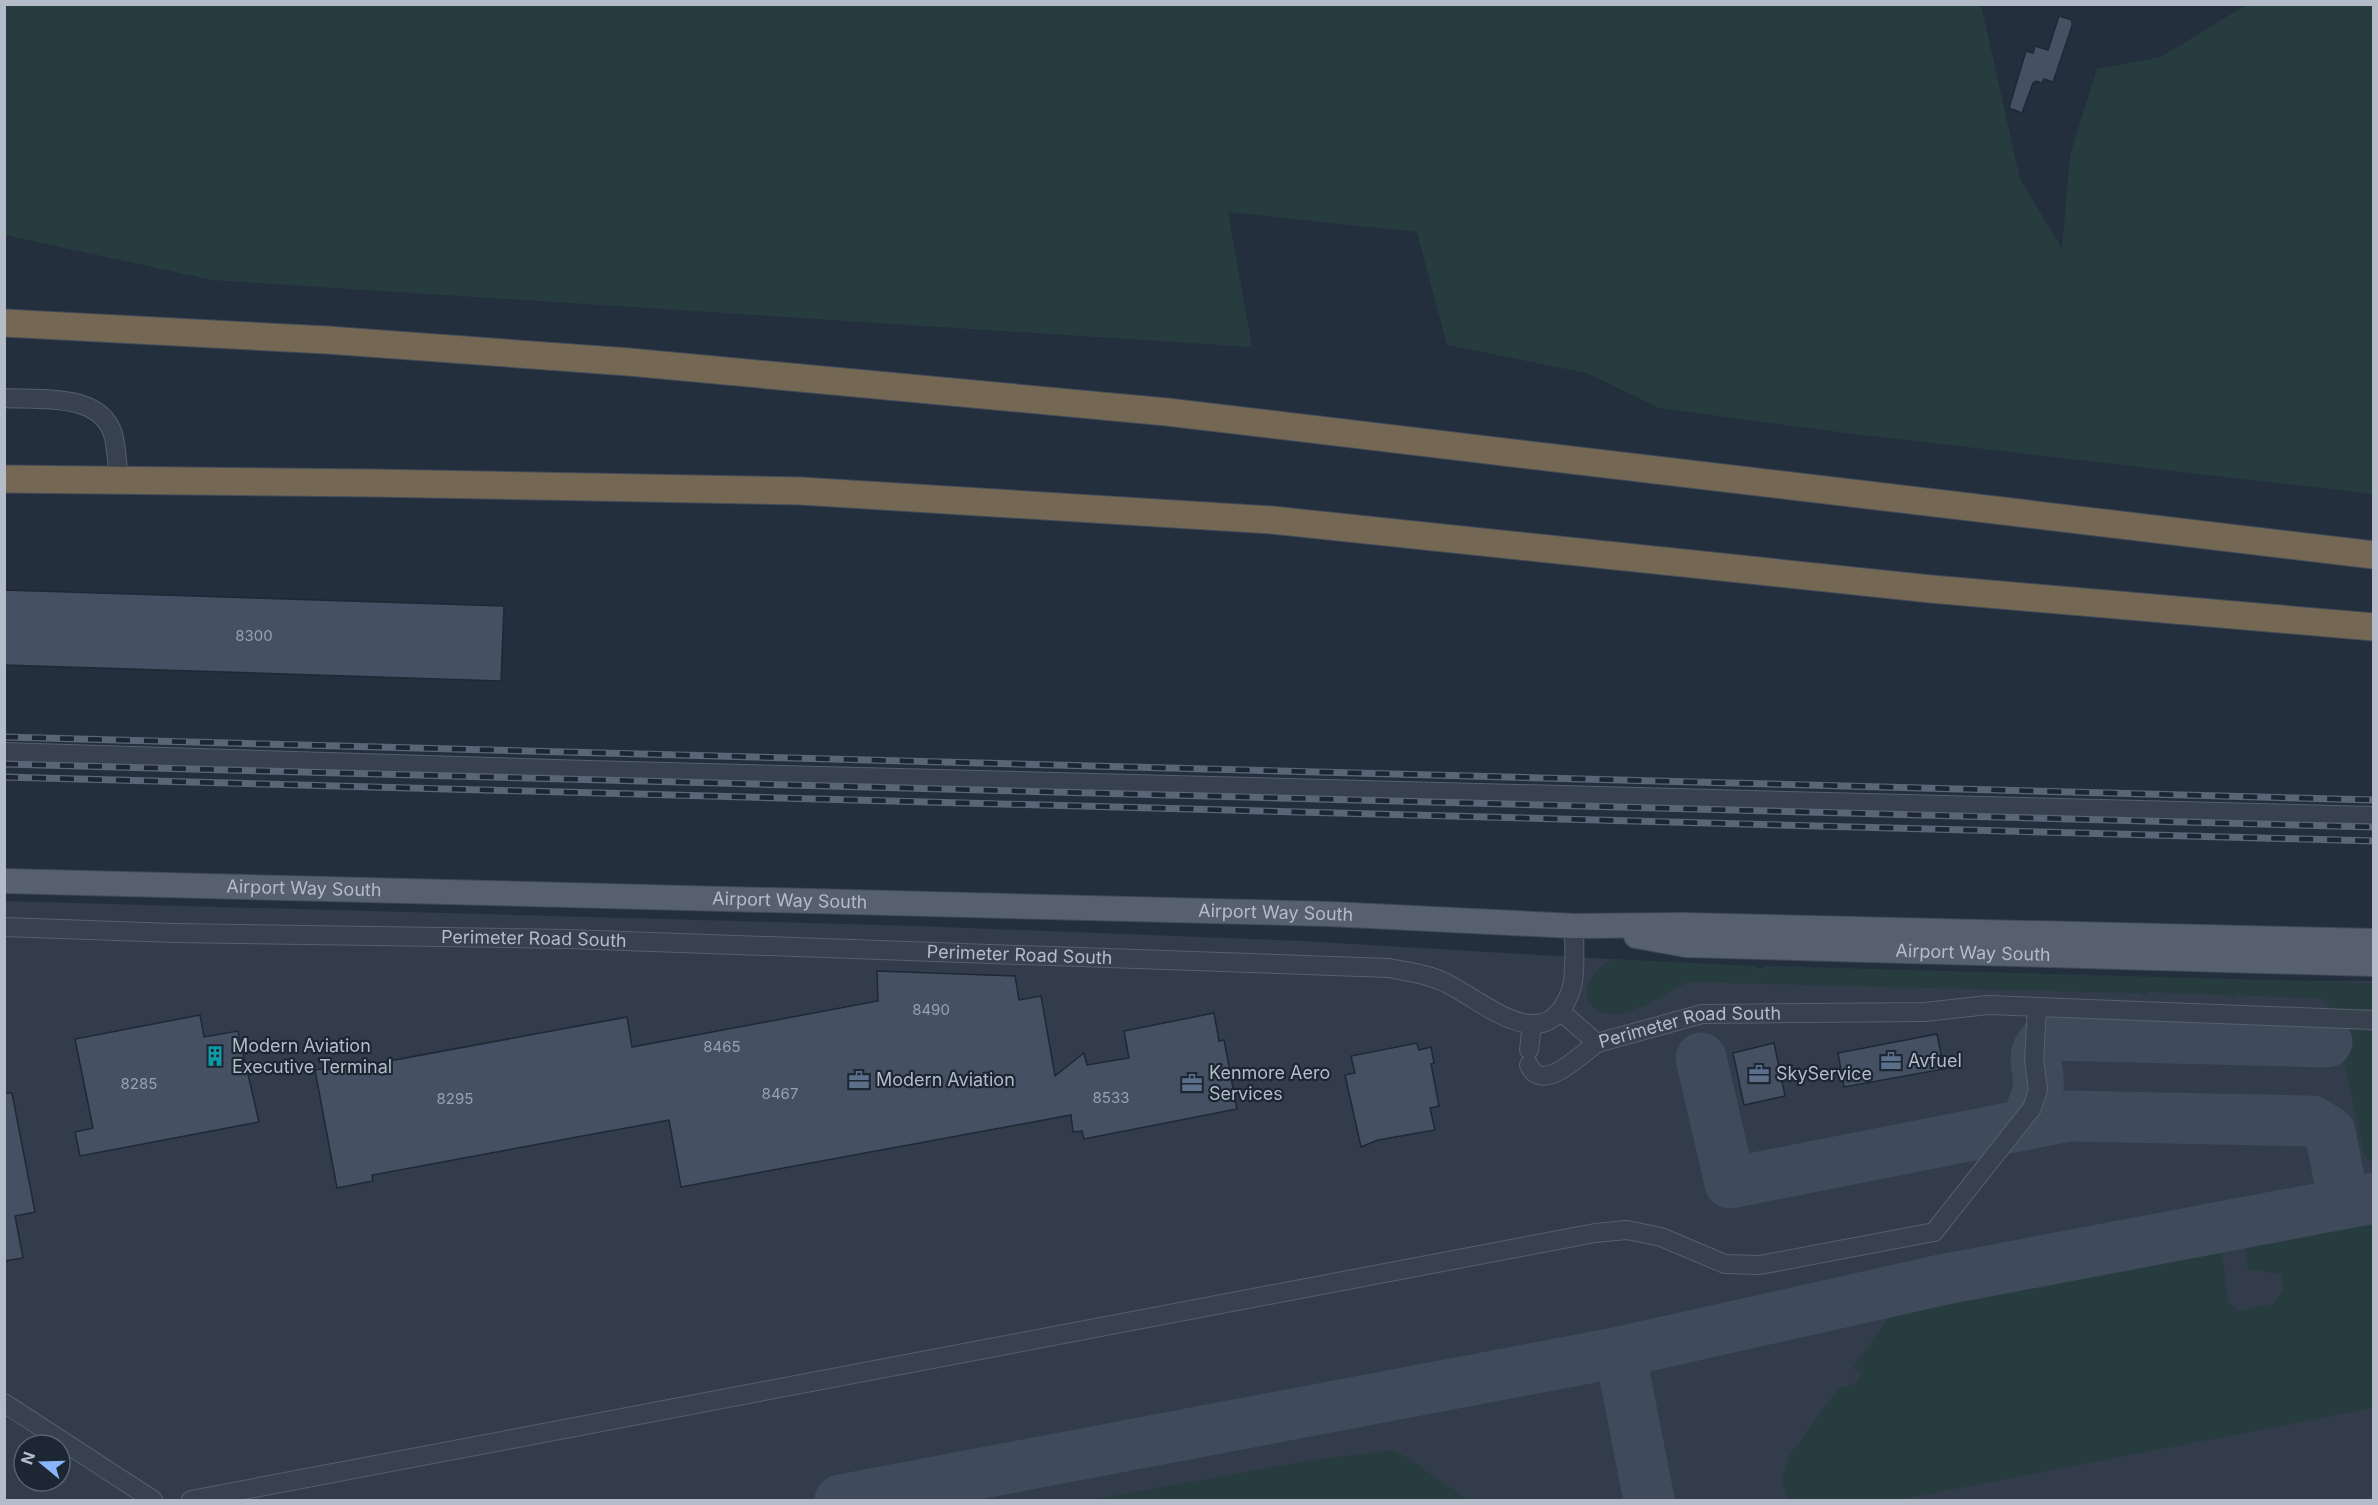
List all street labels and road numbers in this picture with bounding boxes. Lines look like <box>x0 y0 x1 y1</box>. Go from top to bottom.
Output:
street label: Airport Way South <box>226 876 382 900</box>
street label: Airport Way South <box>712 888 868 912</box>
street label: Airport Way South <box>1198 900 1354 925</box>
street label: Perimeter Road South <box>441 926 627 951</box>
street label: Airport Way South <box>1895 940 2051 965</box>
street label: Perimeter Road South <box>926 941 1113 968</box>
street label: Perimeter Road South <box>1596 1002 1781 1052</box>

